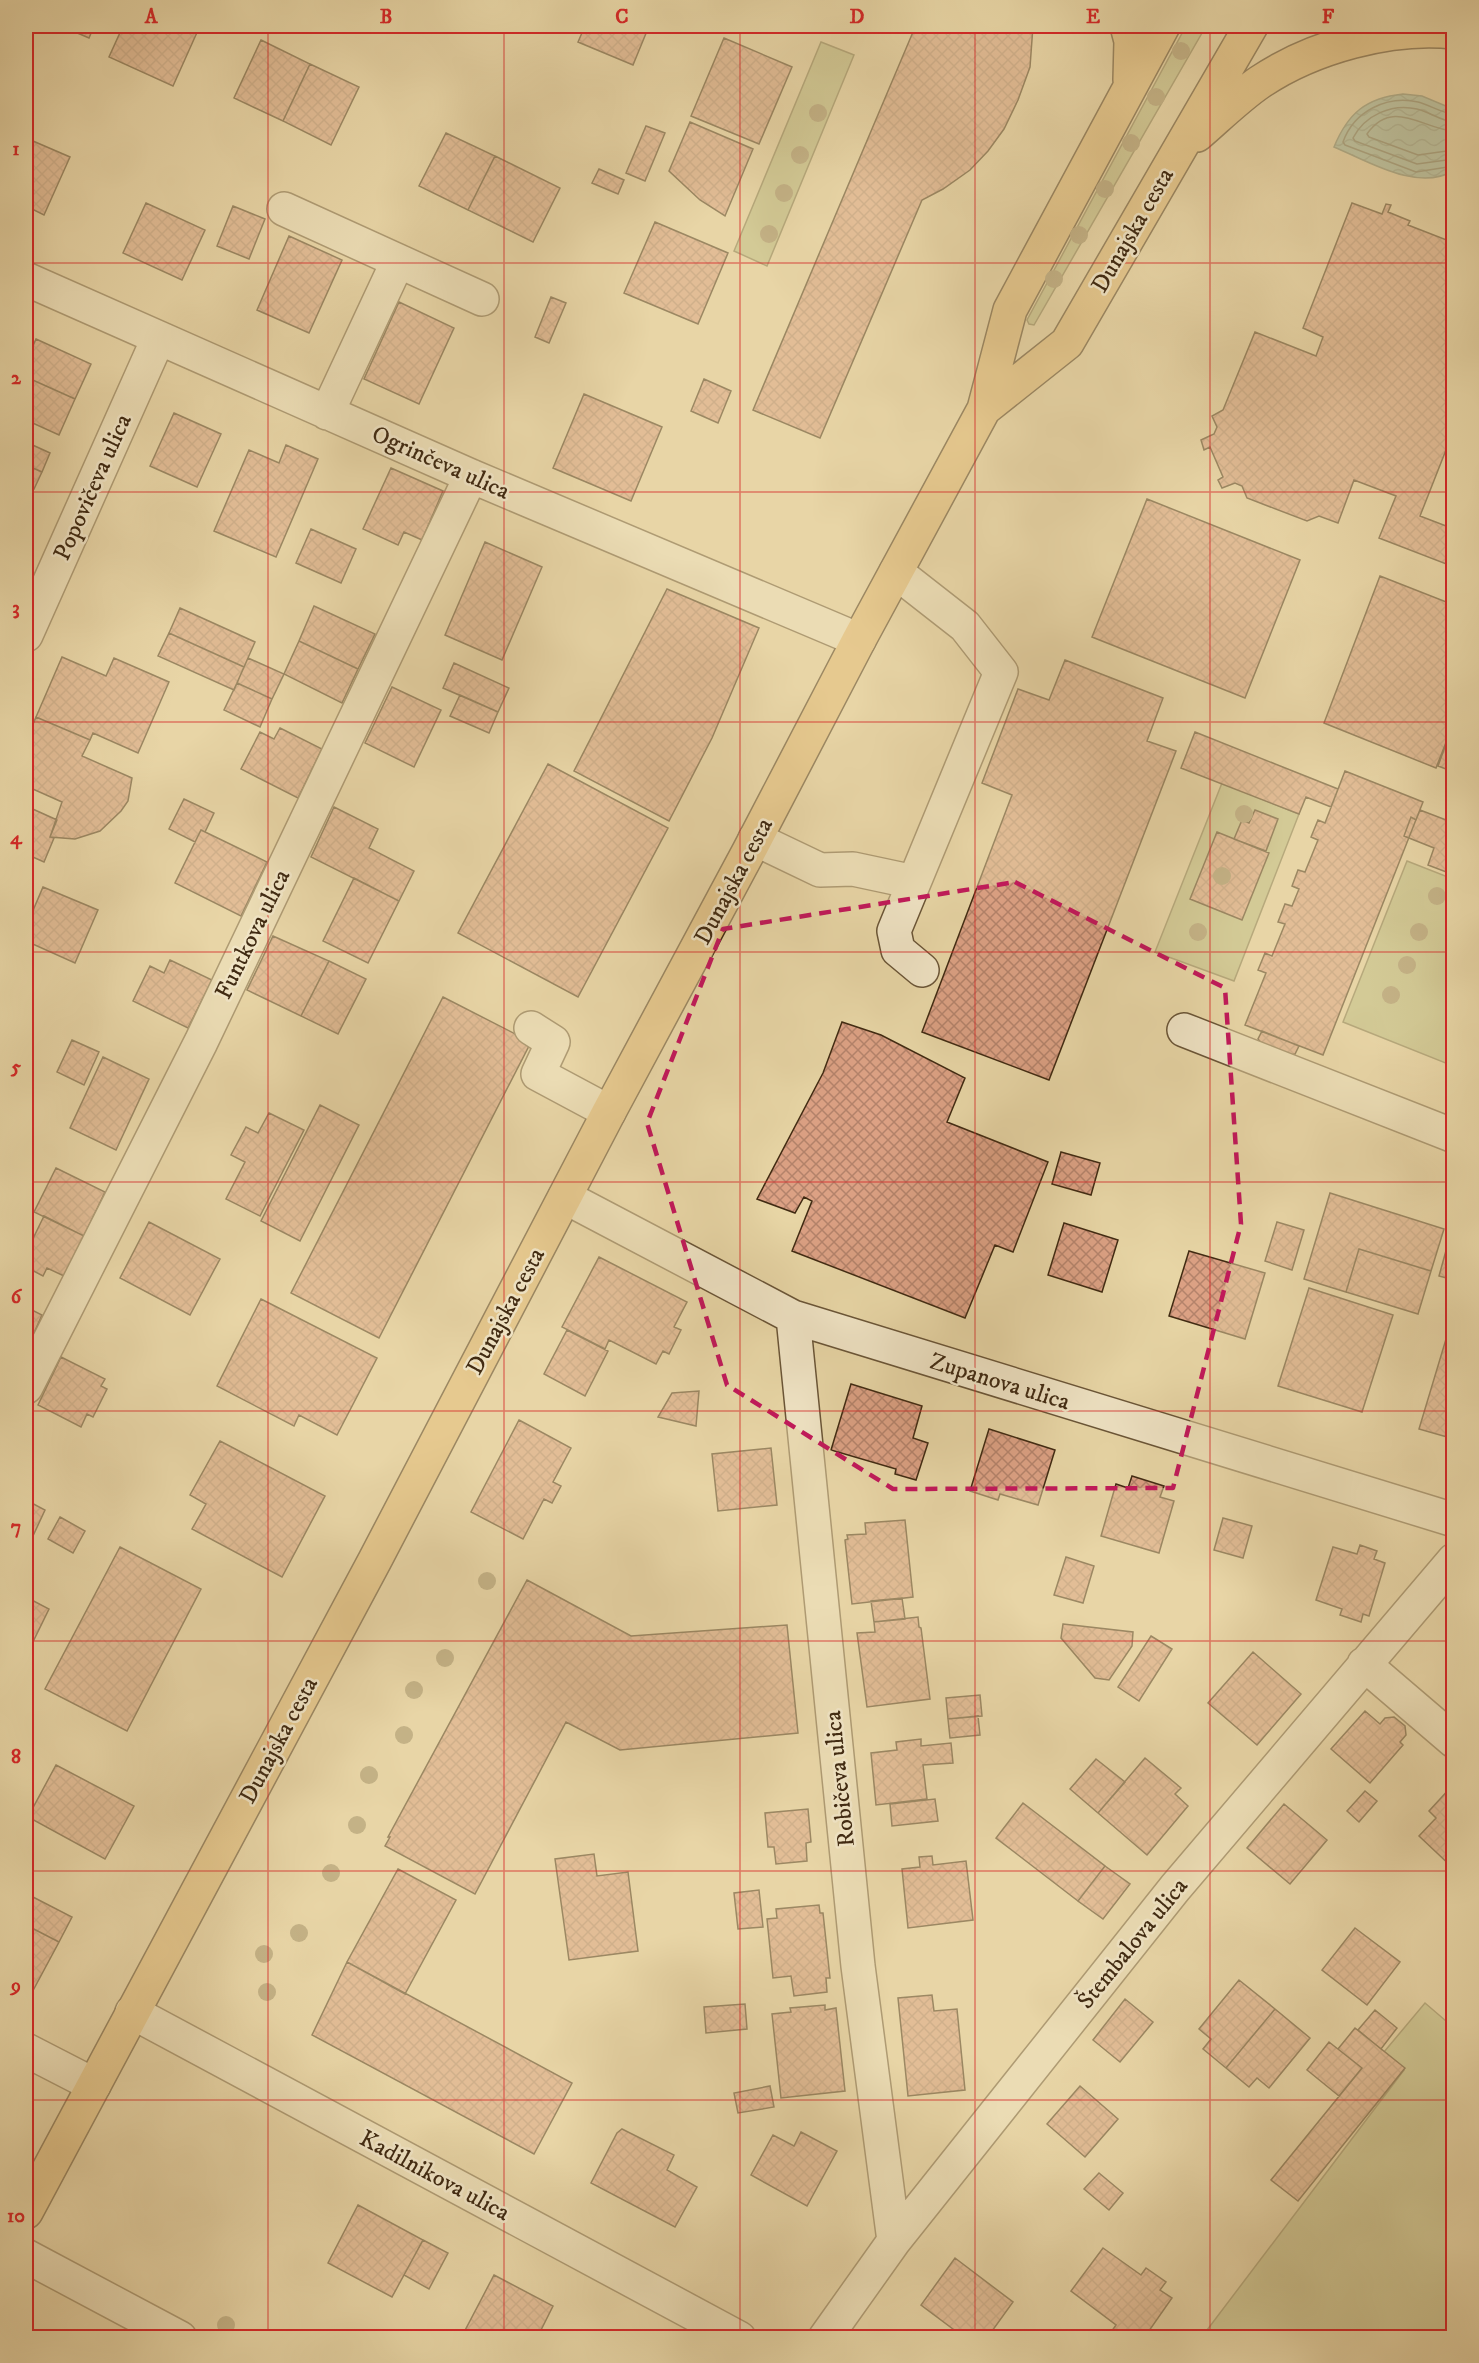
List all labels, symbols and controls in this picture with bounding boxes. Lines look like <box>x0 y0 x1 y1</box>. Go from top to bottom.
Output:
text: A <box>144 5 159 30</box>
text: B <box>380 5 392 30</box>
text: C <box>615 5 629 30</box>
text: D <box>850 5 865 30</box>
text: E <box>1086 5 1100 30</box>
text: F <box>1322 5 1335 30</box>
text: 1 <box>12 137 20 162</box>
street label: Dunajska cesta <box>1085 162 1181 298</box>
text: 2 <box>11 366 22 391</box>
street label: Popovičeva ulica <box>47 409 139 565</box>
street label: Ogrinčeva ulica <box>367 419 515 507</box>
text: 3 <box>12 596 20 621</box>
street label: Dunajska cesta <box>688 812 780 950</box>
text: 4 <box>10 826 23 851</box>
street label: Funtkova ulica <box>209 864 298 1004</box>
text: 5 <box>10 1055 21 1080</box>
street label: Dunajska cesta <box>460 1242 552 1380</box>
text: 6 <box>11 1285 23 1310</box>
street label: Zupanova ulica <box>926 1346 1074 1418</box>
text: 7 <box>11 1515 21 1540</box>
street label: Dunajska cesta <box>233 1671 325 1809</box>
street label: Robičeva ulica <box>818 1709 862 1848</box>
text: 8 <box>11 1745 21 1770</box>
street label: Štembalova ulica <box>1070 1871 1195 2015</box>
text: 9 <box>9 1974 21 1999</box>
street label: Kadilnikova ulica <box>354 2124 516 2228</box>
text: 10 <box>7 2204 25 2229</box>

